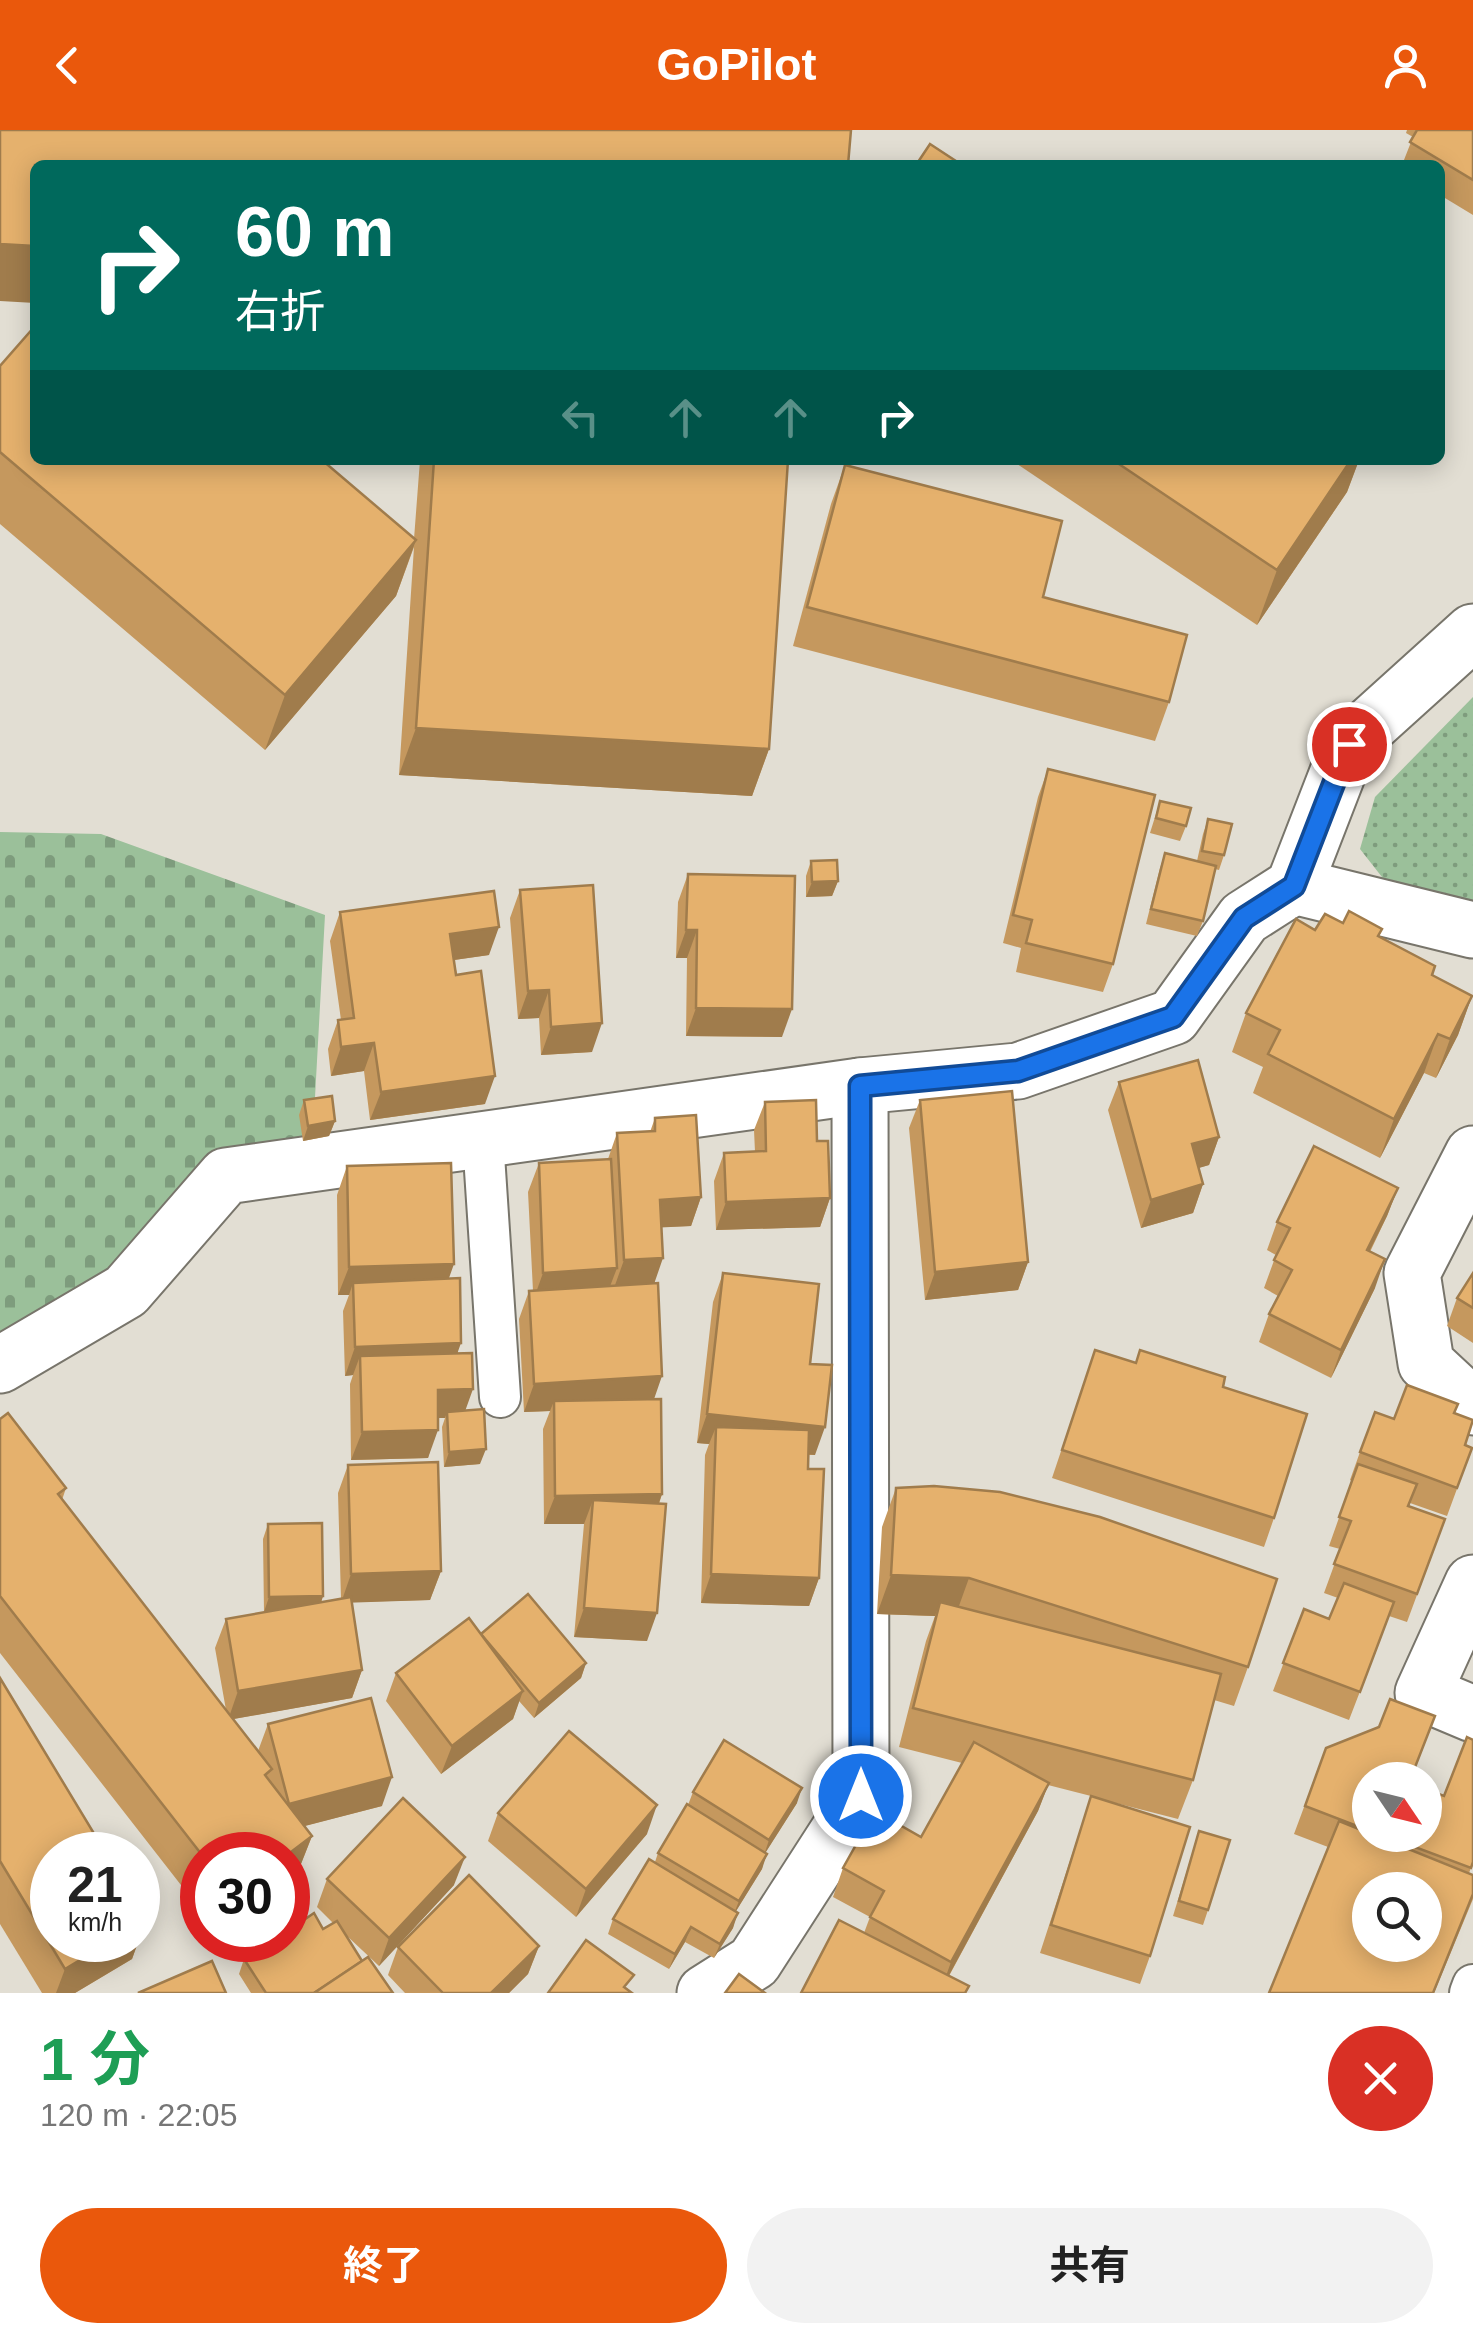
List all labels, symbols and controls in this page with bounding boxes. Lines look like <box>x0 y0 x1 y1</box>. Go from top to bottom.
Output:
icon: back <box>40 38 95 93</box>
icon: person <box>1378 38 1433 93</box>
text: GoPilot <box>657 39 816 90</box>
text: 60 m <box>235 193 395 271</box>
icon: right <box>70 200 200 330</box>
text: 右折 <box>235 286 325 337</box>
icon: left <box>553 390 608 445</box>
icon: ahead <box>658 390 713 445</box>
icon: ahead <box>763 390 818 445</box>
icon: right <box>868 390 923 445</box>
pin <box>1307 702 1392 787</box>
icon: arrive <box>1322 717 1377 772</box>
position arrow <box>809 1744 913 1848</box>
north arrow <box>1352 1762 1442 1852</box>
map controls <box>1352 1762 1442 1962</box>
speed limit sign: 30 <box>180 1832 310 1962</box>
text: 21 <box>67 1857 123 1913</box>
button: search <box>1352 1872 1442 1962</box>
text: km/h <box>68 1908 122 1936</box>
text: 1 分 <box>40 2026 150 2093</box>
button: close <box>1328 2026 1433 2131</box>
text: 120 m · 22:05 <box>40 2097 237 2133</box>
button: 終了 <box>40 2208 727 2323</box>
button: 共有 <box>747 2208 1433 2323</box>

